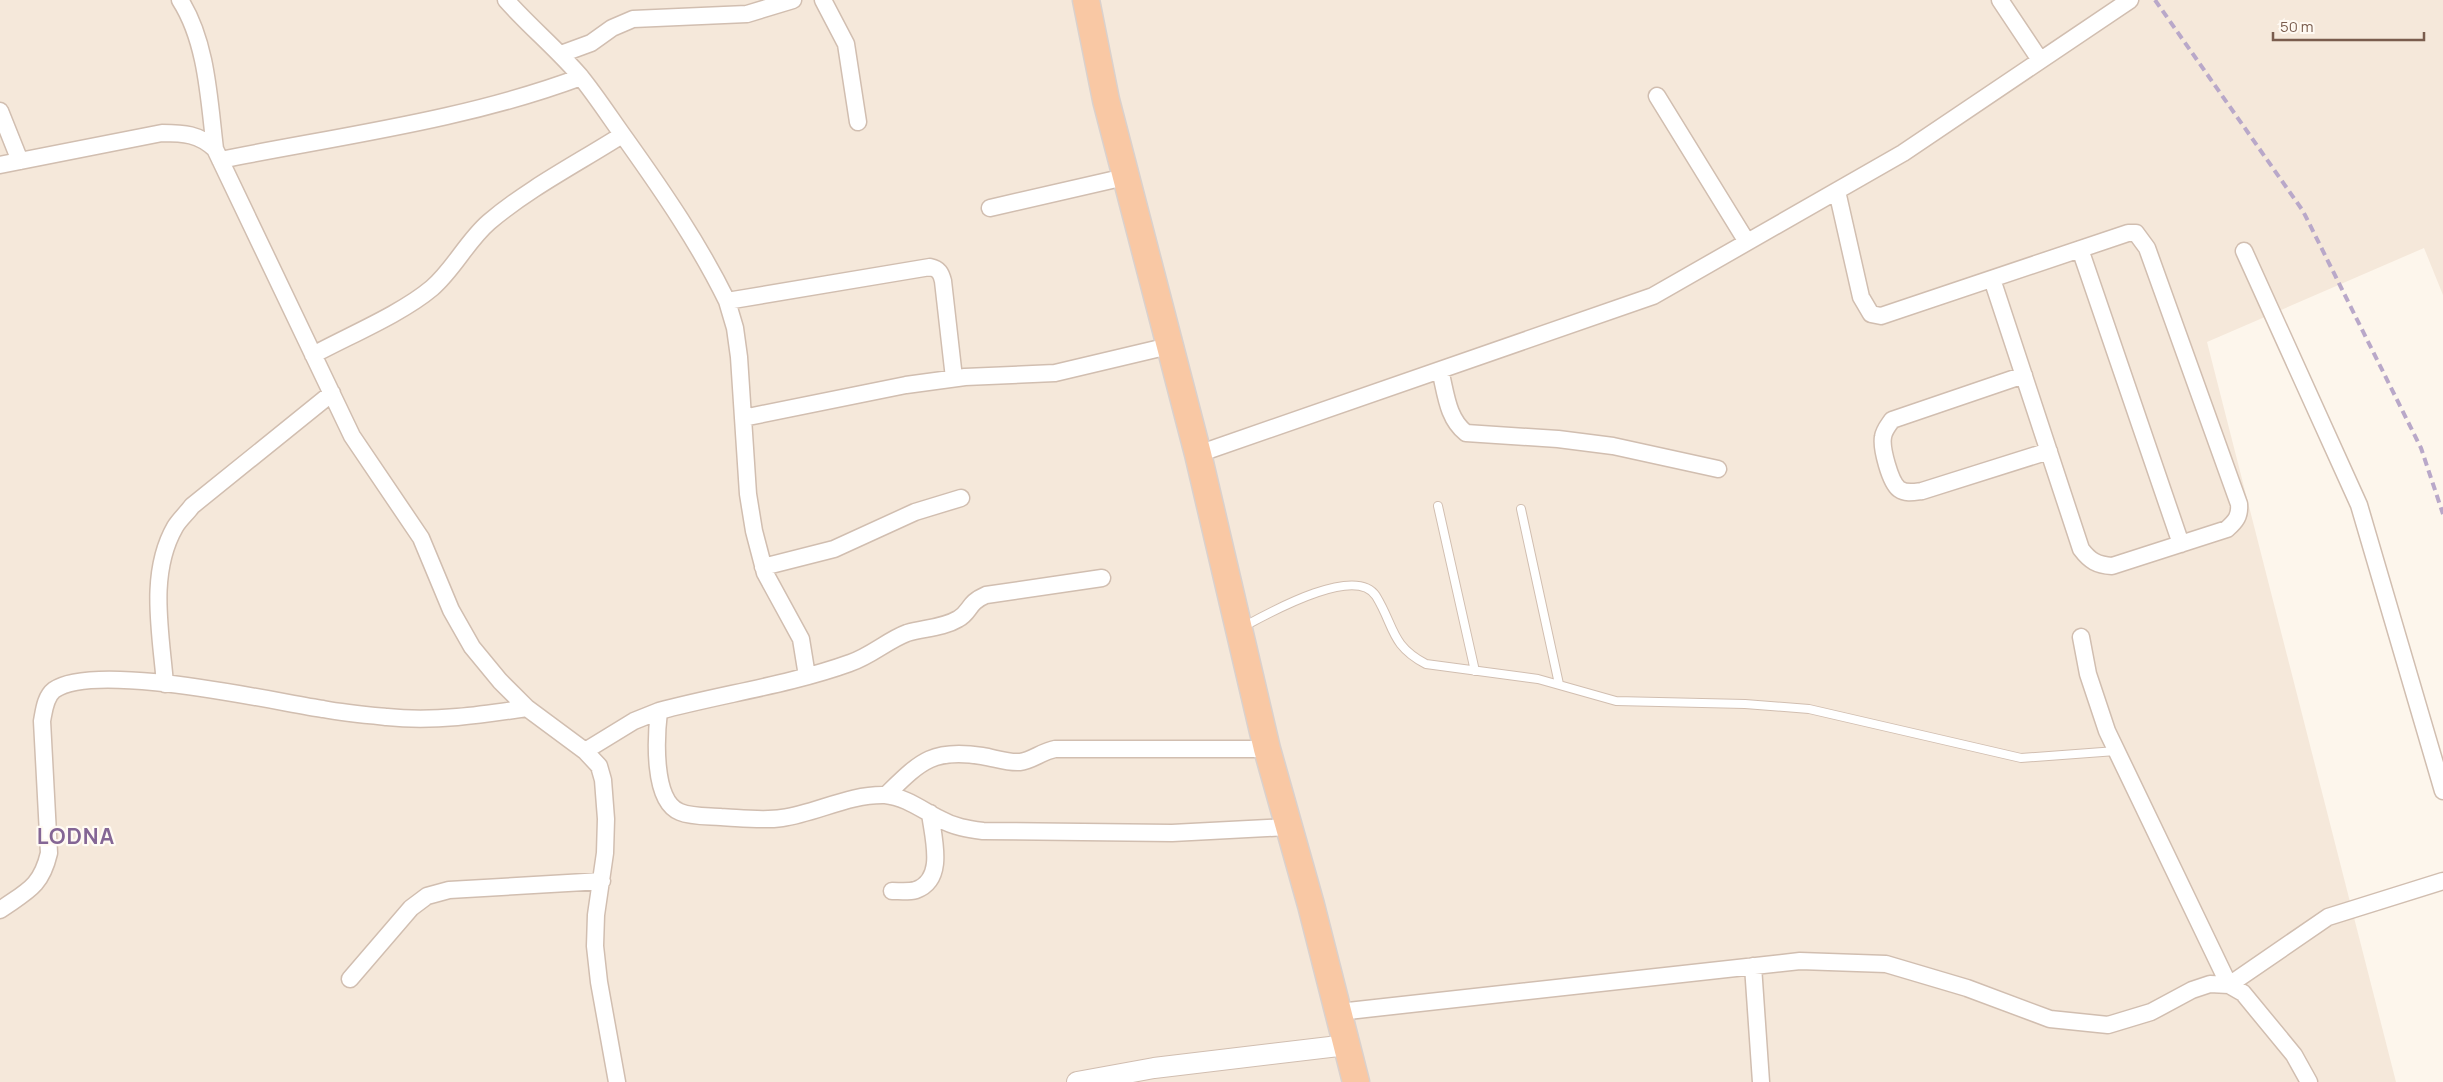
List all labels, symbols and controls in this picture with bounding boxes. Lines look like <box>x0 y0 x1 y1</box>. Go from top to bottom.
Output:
scale bar <box>2273 10 2424 42</box>
text: 50 m <box>2280 16 2314 37</box>
district label: LODNA <box>37 821 115 851</box>

